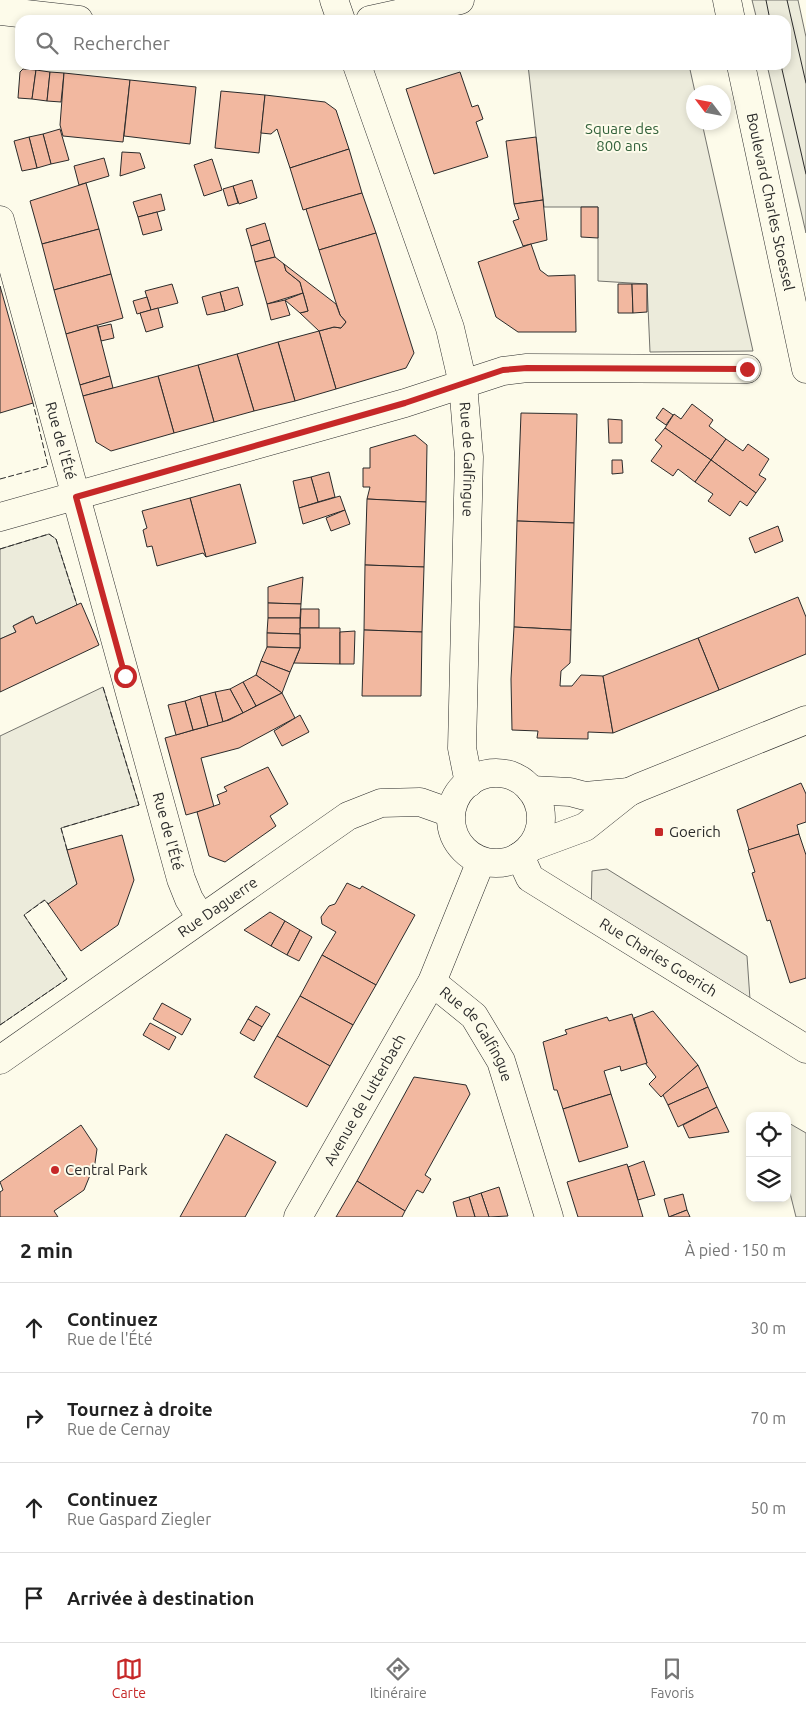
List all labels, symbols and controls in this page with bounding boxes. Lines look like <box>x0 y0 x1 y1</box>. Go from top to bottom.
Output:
search box <box>15 15 791 70</box>
icon: search <box>33 29 61 57</box>
text: Rechercher <box>73 32 170 54</box>
north arrow <box>686 85 731 130</box>
street label: Boulevard Charles Stoessel <box>743 111 798 292</box>
park label: Square des 800 ans <box>585 120 659 154</box>
route end <box>736 358 759 381</box>
street label: Rue de l'Été <box>42 400 80 482</box>
street label: Rue de Galfingue <box>456 401 478 517</box>
route start <box>114 665 137 688</box>
street label: Rue de l'Été <box>150 790 187 872</box>
place label: Goerich <box>669 823 721 840</box>
marker: Goerich <box>653 826 665 838</box>
street label: Rue Daguerre <box>175 873 261 941</box>
street label: Rue Charles Goerich <box>597 914 720 1000</box>
street label: Rue de Galfingue <box>437 983 516 1084</box>
street label: Avenue de Lutterbach <box>320 1031 409 1168</box>
map controls <box>746 1112 791 1202</box>
button: locate <box>746 1112 791 1157</box>
button: layers <box>746 1157 791 1202</box>
place label: Central Park <box>65 1161 148 1178</box>
marker: Central Park <box>49 1164 61 1176</box>
text: 2 min <box>20 1238 73 1262</box>
text: À pied · 150 m <box>685 1241 786 1259</box>
text: Continuez <box>67 1308 157 1330</box>
icon: ahead <box>20 1314 48 1342</box>
text: 30 m <box>750 1319 786 1337</box>
text: Rue de l'Été <box>67 1330 153 1348</box>
text: Tournez à droite <box>67 1398 213 1420</box>
icon: right <box>20 1404 48 1432</box>
text: 70 m <box>750 1409 786 1427</box>
text: Rue de Cernay <box>67 1420 170 1438</box>
text: Continuez <box>67 1488 157 1510</box>
icon: ahead <box>20 1494 48 1522</box>
text: 50 m <box>750 1499 786 1517</box>
text: Rue Gaspard Ziegler <box>67 1510 211 1528</box>
icon: arrive <box>20 1584 48 1612</box>
text: Arrivée à destination <box>67 1587 254 1609</box>
tab: Carte <box>112 1655 146 1701</box>
tab: Itinéraire <box>370 1655 427 1701</box>
tab: Favoris <box>650 1655 694 1701</box>

